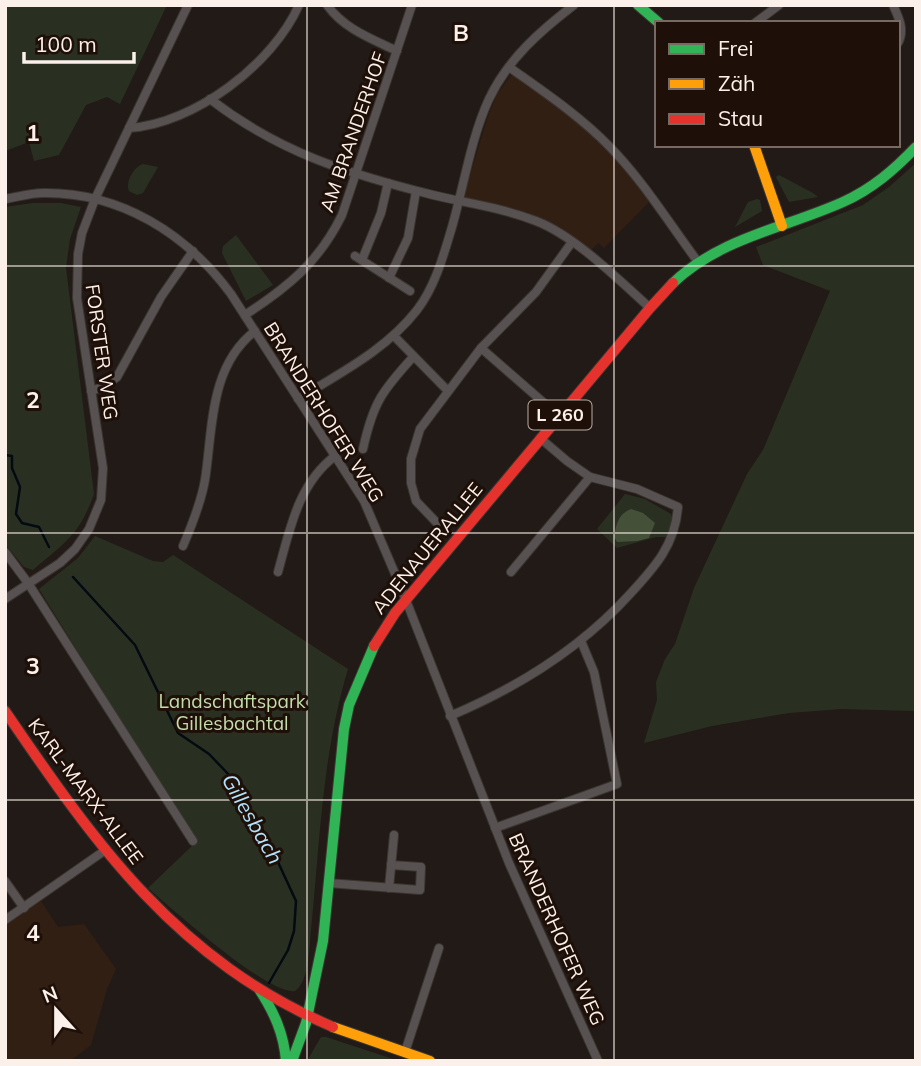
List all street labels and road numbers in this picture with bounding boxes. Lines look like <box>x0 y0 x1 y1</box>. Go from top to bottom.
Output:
street label: AM BRANDERHOF <box>314 49 392 215</box>
street label: FORSTER WEG <box>81 283 123 421</box>
street label: BRANDERHOFER WEG <box>259 318 389 506</box>
road number: L 260 <box>528 400 592 430</box>
street label: ADENAUERALLEE <box>367 477 487 619</box>
street label: KARL-MARX-ALLEE <box>23 713 149 869</box>
street label: BRANDERHOFER WEG <box>504 829 610 1029</box>

